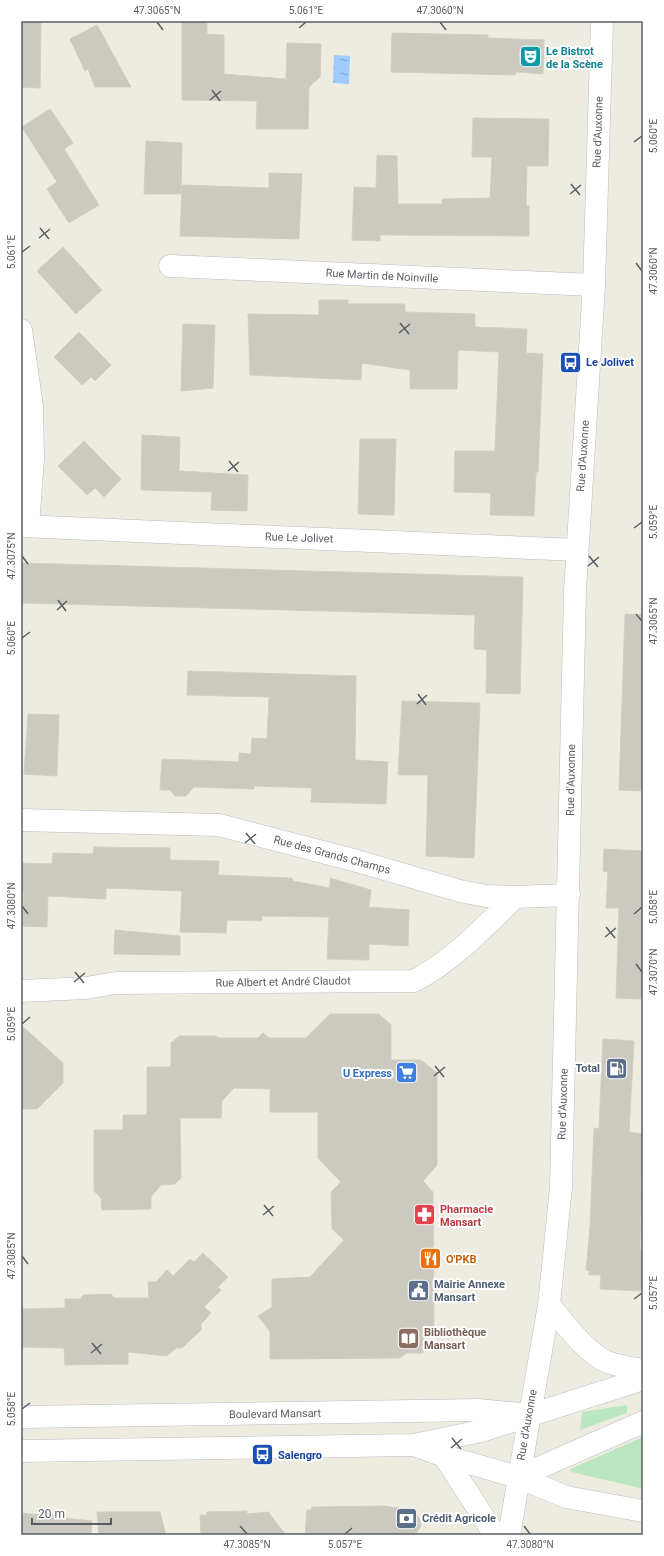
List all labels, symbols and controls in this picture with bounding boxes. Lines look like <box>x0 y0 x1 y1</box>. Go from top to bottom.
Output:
text: 47.3065°N <box>133 5 181 16</box>
text: 5.061°E <box>289 5 324 16</box>
text: 47.3060°N <box>416 5 464 16</box>
theatre icon: Le Bistrot de la Scène <box>517 44 543 70</box>
place label: Le Bistrot de la Scène <box>546 45 603 71</box>
street label: Rue d'Auxonne <box>590 96 606 168</box>
text: 5.060°E <box>648 118 659 153</box>
text: 5.061°E <box>6 234 17 269</box>
text: 47.3060°N <box>648 247 659 295</box>
street label: Rue Martin de Noinville <box>325 267 439 285</box>
bus stop icon: Le Jolivet <box>557 349 583 375</box>
place label: Le Jolivet <box>586 356 634 369</box>
street label: Rue d'Auxonne <box>574 420 592 492</box>
text: 5.059°E <box>648 504 659 539</box>
street label: Rue Le Jolivet <box>265 530 334 546</box>
text: 47.3075°N <box>6 532 17 580</box>
text: 47.3065°N <box>648 597 659 645</box>
text: 5.060°E <box>6 620 17 655</box>
street label: Rue d'Auxonne <box>564 744 578 816</box>
street label: Rue des Grands Champs <box>272 833 392 877</box>
text: 47.3080°N <box>6 882 17 930</box>
text: 5.058°E <box>648 889 659 924</box>
text: 47.3070°N <box>648 948 659 996</box>
street label: Rue Albert et André Claudot <box>215 974 351 990</box>
text: 5.059°E <box>6 1006 17 1041</box>
fuel station icon: Total <box>603 1055 629 1081</box>
supermarket icon: U Express <box>394 1060 420 1086</box>
place label: Total <box>575 1062 600 1075</box>
place label: U Express <box>343 1067 392 1080</box>
street label: Rue d'Auxonne <box>555 1068 571 1140</box>
pharmacy icon: Pharmacie Mansart <box>411 1202 437 1228</box>
place label: Pharmacie Mansart <box>440 1203 493 1229</box>
text: 47.3085°N <box>6 1232 17 1280</box>
restaurant icon: O'PKB <box>417 1246 443 1272</box>
place label: O'PKB <box>446 1253 476 1266</box>
text: 5.057°E <box>648 1275 659 1310</box>
public building icon: Mairie Annexe Mansart <box>405 1277 431 1303</box>
place label: Mairie Annexe Mansart <box>434 1278 505 1304</box>
library icon: Bibliothèque Mansart <box>395 1325 421 1351</box>
place label: Bibliothèque Mansart <box>424 1326 486 1352</box>
street label: Rue d'Auxonne <box>514 1388 540 1461</box>
text: 5.058°E <box>6 1391 17 1426</box>
street label: Boulevard Mansart <box>229 1407 322 1421</box>
bus stop icon: Salengro <box>249 1442 275 1468</box>
place label: Salengro <box>278 1449 322 1462</box>
scale bar <box>32 1500 111 1526</box>
bank icon: Crédit Agricole <box>393 1505 419 1531</box>
text: 20 m <box>38 1507 65 1521</box>
place label: Crédit Agricole <box>422 1512 496 1525</box>
text: 47.3085°N <box>223 1539 271 1550</box>
text: 5.057°E <box>328 1539 363 1550</box>
text: 47.3080°N <box>506 1539 554 1550</box>

